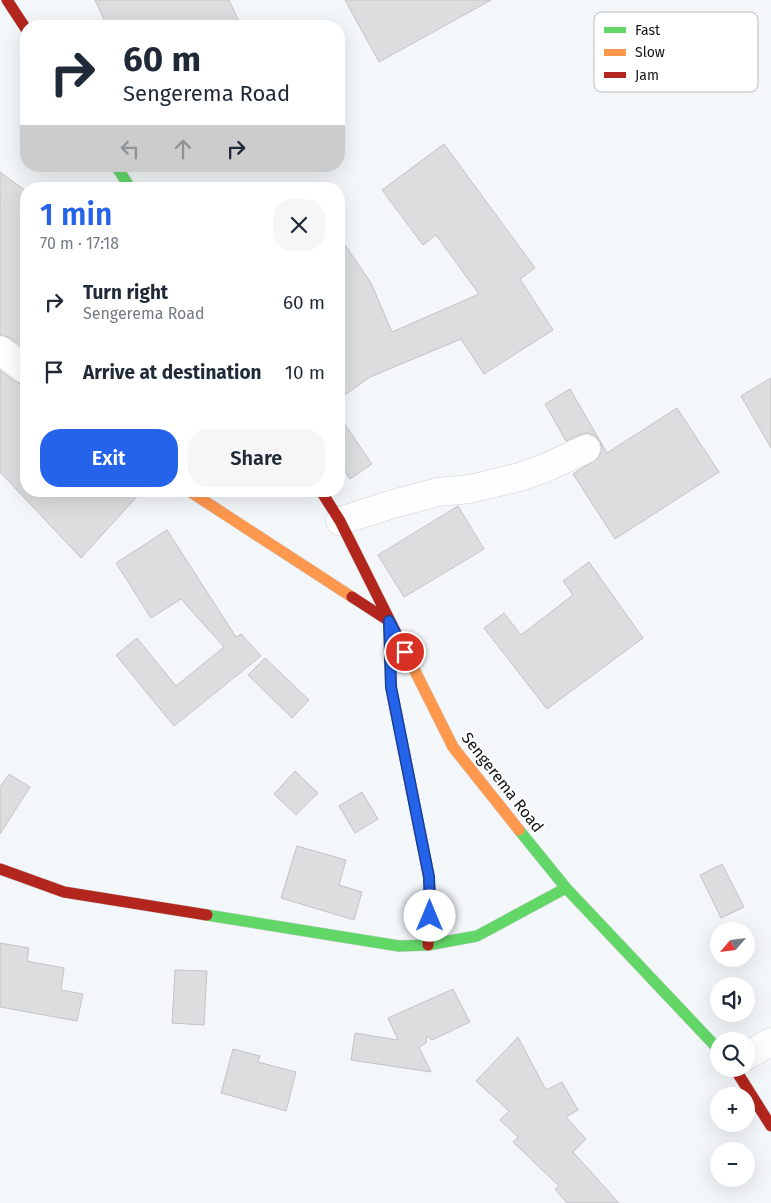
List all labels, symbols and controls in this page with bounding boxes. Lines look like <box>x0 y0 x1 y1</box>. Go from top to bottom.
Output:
legend <box>594 12 758 92</box>
text: Fast <box>635 22 661 39</box>
text: 60 m <box>123 38 201 80</box>
icon: right <box>40 40 105 105</box>
text: Slow <box>635 44 665 61</box>
text: Jam <box>635 67 659 84</box>
text: Sengerema Road <box>123 80 290 107</box>
icon: left <box>116 135 144 163</box>
icon: ahead <box>169 135 197 163</box>
icon: right <box>222 135 250 163</box>
text: 1 min <box>40 197 112 233</box>
button: close <box>273 199 325 251</box>
text: 70 m · 17:18 <box>40 234 119 253</box>
text: Turn right <box>83 281 168 304</box>
icon: right <box>40 288 68 316</box>
text: 60 m <box>283 291 325 314</box>
text: Sengerema Road <box>83 304 205 323</box>
icon: arrive <box>40 358 68 386</box>
text: Arrive at destination <box>83 361 262 384</box>
text: 10 m <box>285 361 325 384</box>
button: Exit <box>40 429 178 487</box>
button: Share <box>188 429 325 487</box>
pin <box>384 631 426 673</box>
icon: arrive <box>391 638 419 666</box>
street label: Sengerema Road <box>458 729 548 836</box>
position arrow <box>403 889 455 941</box>
north arrow <box>710 922 755 968</box>
map controls <box>710 922 755 1187</box>
button: sound <box>710 977 755 1022</box>
button: search <box>710 1032 755 1077</box>
button: + <box>710 1087 755 1132</box>
button: − <box>710 1142 755 1187</box>

